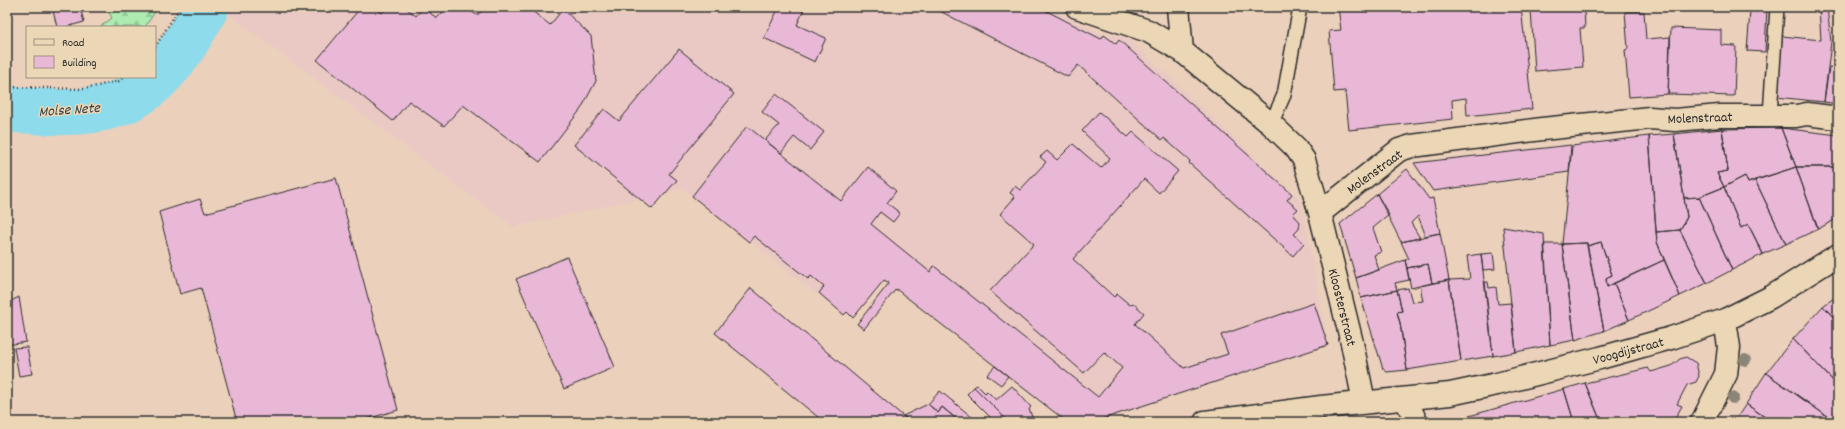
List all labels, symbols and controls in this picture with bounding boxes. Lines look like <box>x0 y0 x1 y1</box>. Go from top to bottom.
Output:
legend <box>26 26 156 78</box>
text: Road <box>62 35 84 52</box>
text: Building <box>62 55 97 72</box>
water label: Molse Nete <box>38 98 102 124</box>
street label: Molenstraat <box>1667 108 1733 130</box>
street label: Molenstraat <box>1343 145 1407 200</box>
street label: Kloosterstraat <box>1322 267 1360 348</box>
street label: Voogdijstraat <box>1591 333 1666 371</box>

